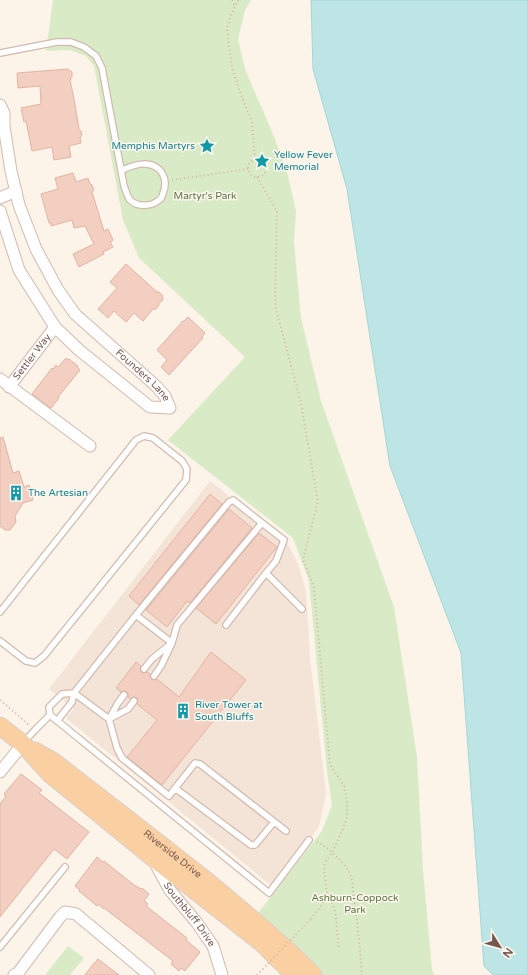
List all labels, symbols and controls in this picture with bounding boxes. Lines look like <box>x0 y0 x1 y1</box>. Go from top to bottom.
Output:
place icon: Memphis Martyrs <box>198 137 216 155</box>
place label: Memphis Martyrs <box>111 140 195 152</box>
place label: Yellow Fever Memorial <box>274 149 333 173</box>
place icon: Yellow Fever Memorial <box>253 152 271 170</box>
park label: Martyr's Park <box>173 190 237 202</box>
street label: Settler Way <box>11 331 54 382</box>
street label: Founders Lane <box>113 347 173 403</box>
building icon: The Artesian <box>7 484 25 502</box>
place label: The Artesian <box>28 487 88 499</box>
place label: River Tower at South Bluffs <box>195 699 263 723</box>
building icon: River Tower at South Bluffs <box>174 702 192 720</box>
street label: Riverside Drive <box>141 827 204 881</box>
street label: Southbluff Drive <box>161 880 218 949</box>
park label: Ashburn-Coppock Park <box>311 892 399 916</box>
north arrow <box>480 927 520 967</box>
text: N <box>500 945 515 960</box>

